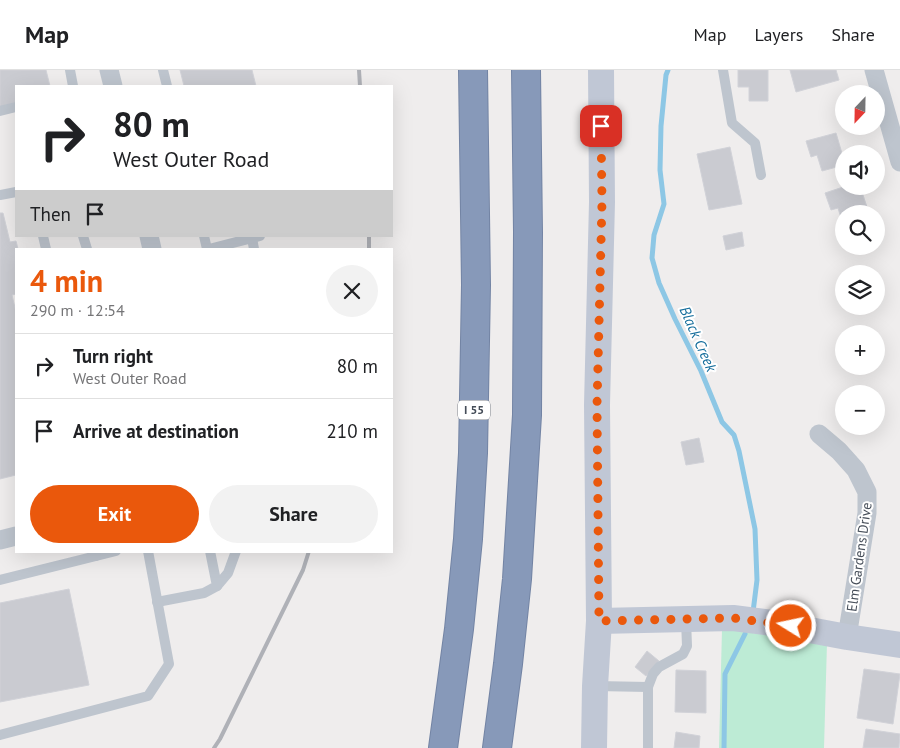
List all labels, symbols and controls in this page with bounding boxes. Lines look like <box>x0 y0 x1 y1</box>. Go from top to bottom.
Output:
text: Map <box>25 19 69 50</box>
text: Map <box>694 23 726 46</box>
text: Layers <box>754 23 803 46</box>
text: Share <box>831 23 875 46</box>
north arrow <box>835 85 885 135</box>
map controls <box>835 85 885 435</box>
text: 80 m <box>113 101 190 147</box>
icon: right <box>30 105 95 170</box>
pin <box>580 105 622 147</box>
icon: arrive <box>587 112 615 140</box>
text: West Outer Road <box>113 145 269 173</box>
button: sound <box>835 145 885 195</box>
icon: arrive <box>81 200 109 228</box>
text: Then <box>30 202 71 226</box>
button: search <box>835 205 885 255</box>
text: 4 min <box>30 261 103 300</box>
button: close <box>326 265 378 317</box>
button: layers <box>835 265 885 315</box>
text: 290 m · 12:54 <box>30 300 125 320</box>
water label: Black Creek <box>676 303 722 376</box>
button: + <box>835 325 885 375</box>
text: Turn right <box>73 344 153 368</box>
icon: right <box>30 352 58 380</box>
text: 80 m <box>337 354 378 378</box>
text: West Outer Road <box>73 368 187 388</box>
button: − <box>835 385 885 435</box>
road number: I 55 <box>458 400 490 420</box>
icon: arrive <box>30 417 58 445</box>
text: Arrive at destination <box>73 419 239 443</box>
text: 210 m <box>326 419 378 443</box>
button: Exit <box>30 485 199 543</box>
button: Share <box>209 485 378 543</box>
street label: Elm Gardens Drive <box>842 501 876 613</box>
position arrow <box>764 599 816 651</box>

